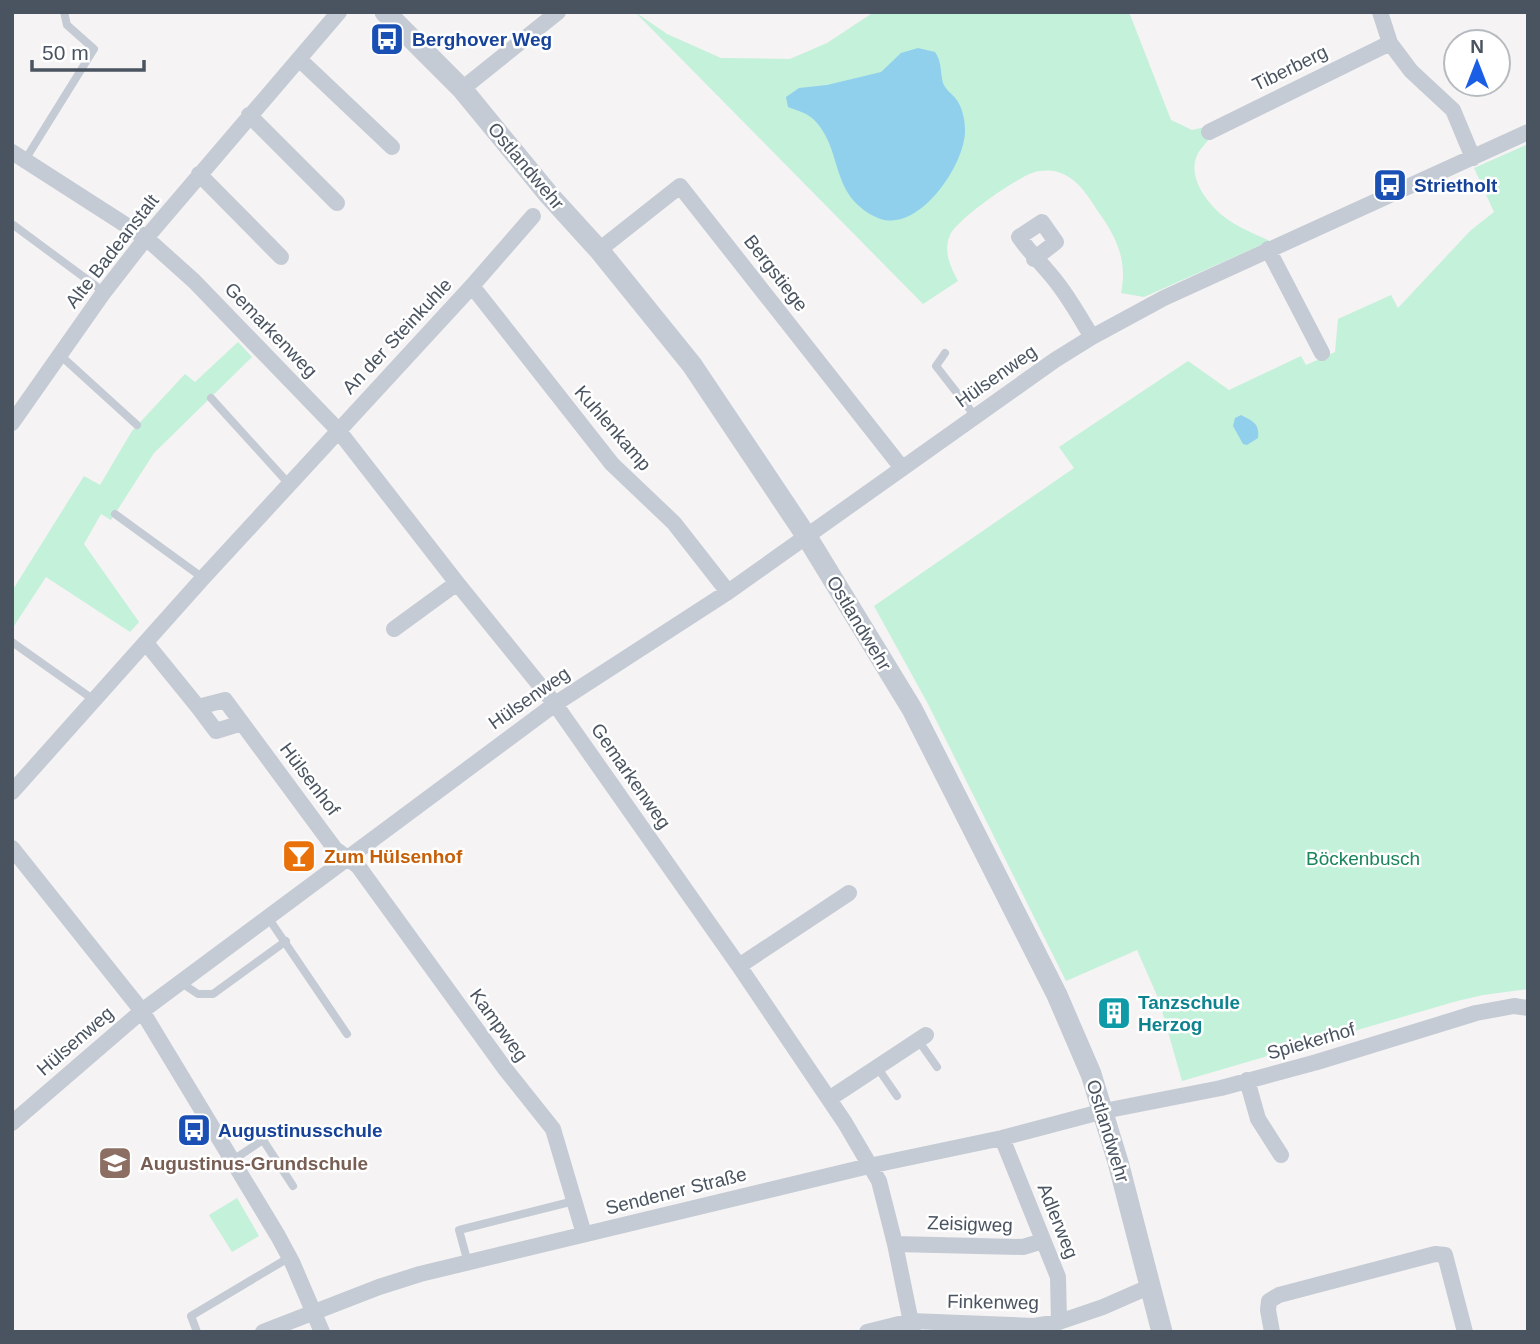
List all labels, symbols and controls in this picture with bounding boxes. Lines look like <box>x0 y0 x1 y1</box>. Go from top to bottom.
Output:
bus stop icon: Berghover Weg <box>368 20 406 58</box>
scale bar <box>32 28 144 72</box>
north arrow <box>1442 28 1512 98</box>
place label: Berghover Weg <box>412 29 552 50</box>
text: N <box>1470 36 1484 57</box>
text: 50 m <box>42 41 89 64</box>
street label: Tiberberg <box>1249 41 1331 95</box>
street label: Ostlandwehr <box>484 118 569 214</box>
bus stop icon: Strietholt <box>1371 166 1409 204</box>
place label: Strietholt <box>1414 175 1498 196</box>
street label: Alte Badeanstalt <box>61 189 163 312</box>
street label: Bergstiege <box>740 231 812 315</box>
street label: An der Steinkuhle <box>338 274 456 398</box>
street label: Gemarkenweg <box>221 278 321 382</box>
street label: Hülsenweg <box>951 340 1041 412</box>
street label: Kuhlenkamp <box>570 381 656 475</box>
street label: Ostlandwehr <box>823 572 896 675</box>
street label: Hülsenweg <box>484 662 574 734</box>
street label: Gemarkenweg <box>587 719 675 833</box>
street label: Hülsenhof <box>276 739 345 820</box>
bar icon: Zum Hülsenhof <box>280 837 318 875</box>
place label: Zum Hülsenhof <box>324 846 463 867</box>
park label: Böckenbusch <box>1306 848 1420 869</box>
street label: Kampweg <box>466 985 532 1065</box>
place label: Tanzschule Herzog <box>1138 992 1240 1035</box>
building icon: Tanzschule Herzog <box>1095 994 1133 1032</box>
street label: Hülsenweg <box>33 1002 117 1080</box>
street label: Spiekerhof <box>1264 1018 1358 1064</box>
street label: Ostlandwehr <box>1082 1077 1134 1186</box>
bus stop icon: Augustinusschule <box>175 1111 213 1149</box>
place label: Augustinusschule <box>218 1120 383 1141</box>
school or university icon: Augustinus-Grundschule <box>96 1144 134 1182</box>
place label: Augustinus-Grundschule <box>140 1153 368 1174</box>
street label: Sendener Straße <box>603 1163 749 1219</box>
street label: Adlerweg <box>1033 1180 1083 1262</box>
street label: Zeisigweg <box>927 1212 1013 1236</box>
street label: Finkenweg <box>947 1291 1039 1313</box>

